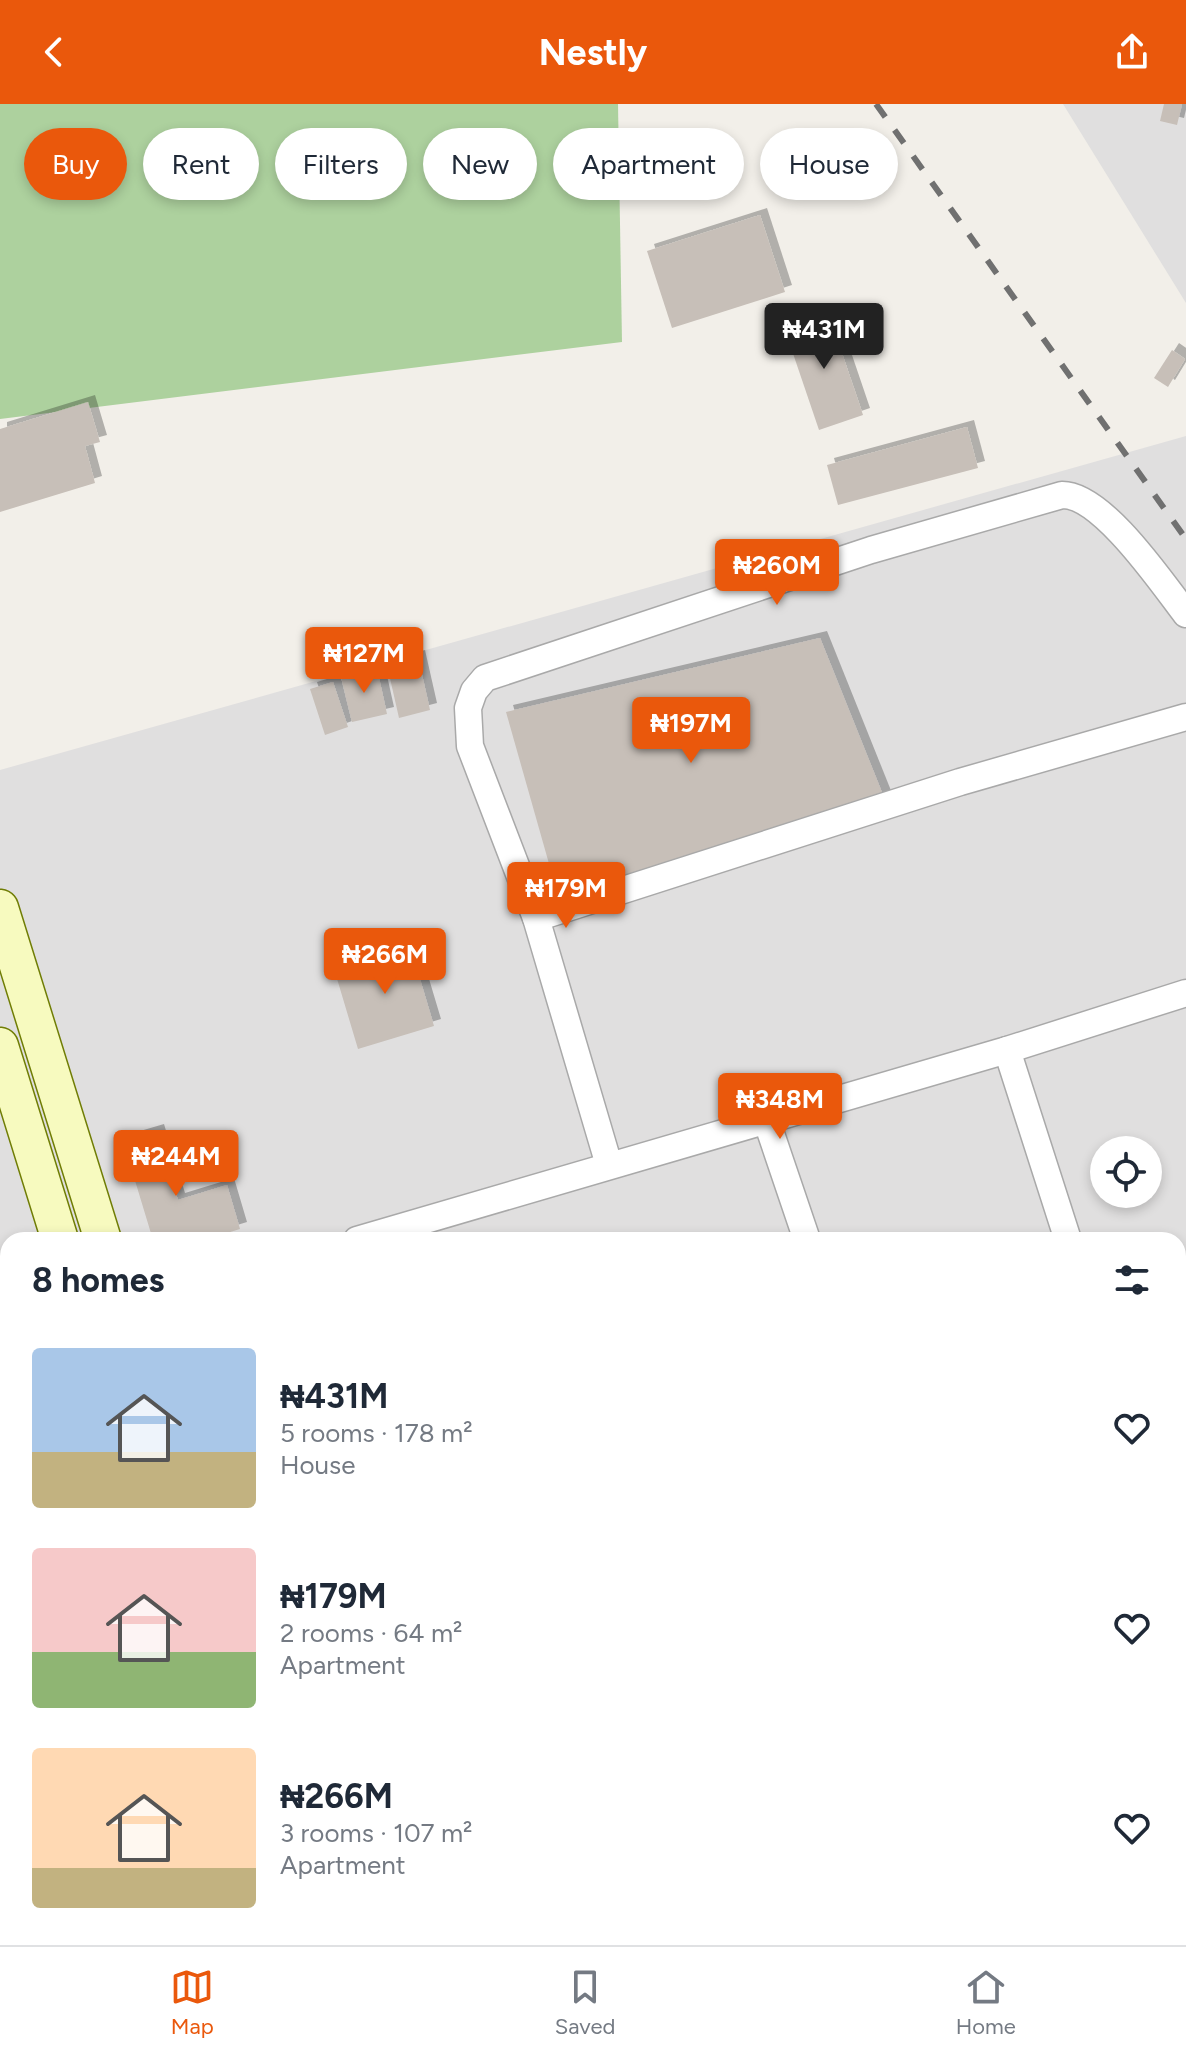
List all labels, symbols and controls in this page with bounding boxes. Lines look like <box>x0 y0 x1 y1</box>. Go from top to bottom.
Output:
icon: back <box>32 30 76 74</box>
icon: share <box>1110 30 1154 74</box>
text: Nestly <box>539 31 647 74</box>
chip: Buy <box>24 128 127 200</box>
chip: Rent <box>143 128 259 200</box>
chip: Filters <box>275 128 407 200</box>
chip: New <box>423 128 537 200</box>
chip: Apartment <box>553 128 744 200</box>
chip: House <box>760 128 898 200</box>
pin: ₦431M <box>768 303 880 371</box>
text: ₦431M <box>783 313 865 345</box>
pin: ₦260M <box>721 539 833 607</box>
text: ₦260M <box>733 549 821 581</box>
pin: ₦127M <box>308 627 420 695</box>
text: ₦127M <box>323 637 405 669</box>
pin: ₦197M <box>635 697 747 765</box>
text: ₦197M <box>650 707 732 739</box>
pin: ₦179M <box>510 862 622 930</box>
text: ₦179M <box>525 872 607 904</box>
pin: ₦266M <box>329 928 441 996</box>
text: ₦266M <box>342 938 428 970</box>
pin: ₦348M <box>724 1073 836 1141</box>
text: ₦348M <box>736 1083 824 1115</box>
pin: ₦244M <box>120 1130 232 1198</box>
map controls <box>1090 1136 1162 1208</box>
button: locate <box>1090 1136 1162 1208</box>
text: ₦244M <box>131 1140 221 1172</box>
icon: filters <box>1110 1258 1154 1302</box>
text: 8 homes <box>32 1260 164 1301</box>
text: ₦431M <box>280 1376 388 1417</box>
icon: home <box>96 1380 192 1476</box>
icon: heart <box>1110 1406 1154 1450</box>
text: 5 rooms · 178 m² <box>280 1417 473 1449</box>
text: House <box>280 1449 355 1481</box>
text: ₦179M <box>280 1576 387 1617</box>
icon: home <box>96 1580 192 1676</box>
icon: heart <box>1110 1606 1154 1650</box>
text: 2 rooms · 64 m² <box>280 1617 462 1649</box>
text: Apartment <box>280 1649 406 1681</box>
text: ₦266M <box>280 1776 393 1817</box>
icon: home <box>96 1780 192 1876</box>
icon: heart <box>1110 1806 1154 1850</box>
text: 3 rooms · 107 m² <box>280 1817 473 1849</box>
text: Apartment <box>280 1849 406 1881</box>
tab: Map <box>170 1965 214 2040</box>
tab: Saved <box>555 1965 615 2040</box>
tab: Home <box>956 1965 1016 2040</box>

